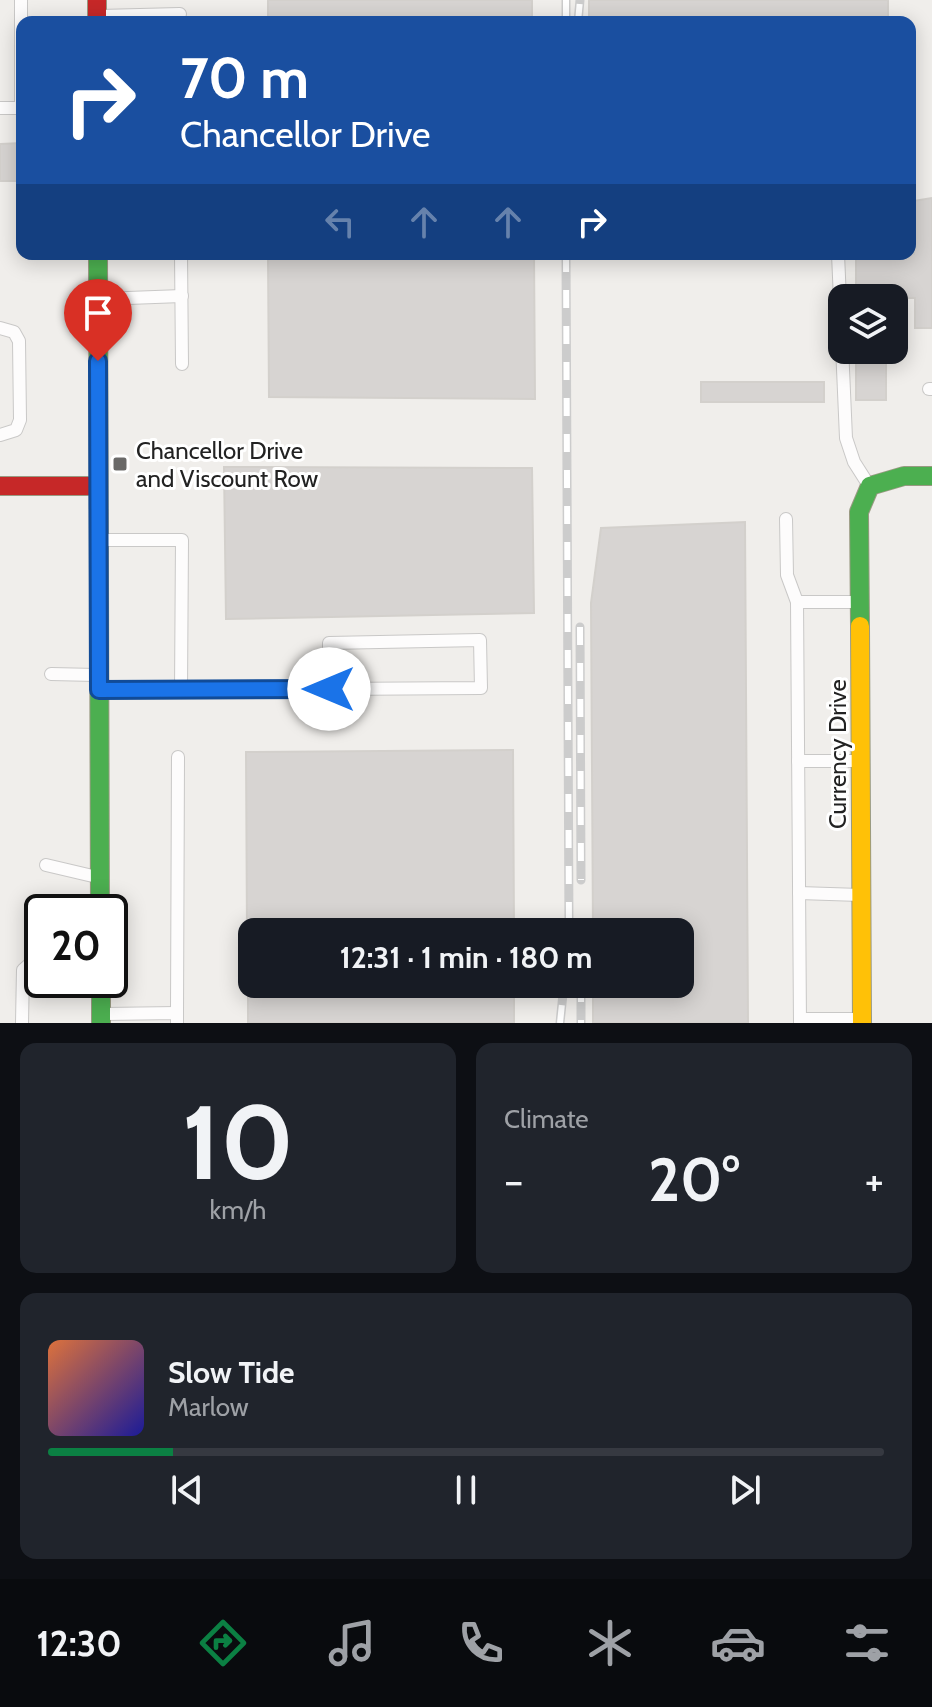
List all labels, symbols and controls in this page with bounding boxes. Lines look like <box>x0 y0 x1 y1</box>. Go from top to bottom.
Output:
text: 70 m <box>180 44 309 112</box>
icon: right <box>48 48 152 152</box>
text: Chancellor Drive <box>180 112 430 156</box>
icon: left <box>318 200 362 244</box>
icon: ahead <box>402 200 446 244</box>
icon: ahead <box>486 200 530 244</box>
icon: right <box>570 200 614 244</box>
pin <box>64 279 132 361</box>
map controls <box>828 284 908 364</box>
button: layers <box>828 284 908 364</box>
icon: arrive <box>76 291 120 335</box>
place label: Chancellor Drive and Viscount Row <box>136 436 319 493</box>
marker: Chancellor Drive and Viscount Row <box>111 455 129 473</box>
position arrow <box>287 647 371 731</box>
street label: Currency Drive <box>823 679 852 829</box>
speed limit sign: 20 <box>24 894 128 998</box>
text: 12:31 · 1 min · 180 m <box>340 939 592 976</box>
text: 10 <box>182 1079 294 1205</box>
text: Climate <box>504 1103 589 1135</box>
text: 20° <box>648 1143 740 1216</box>
text: − <box>504 1154 523 1207</box>
text: + <box>865 1154 884 1207</box>
text: km/h <box>210 1194 266 1226</box>
text: Slow Tide <box>168 1354 295 1391</box>
text: Marlow <box>168 1391 249 1423</box>
icon: previous <box>165 1468 209 1512</box>
icon: pause <box>444 1468 488 1512</box>
icon: next <box>723 1468 767 1512</box>
icon: directions <box>195 1615 251 1671</box>
icon: music <box>324 1615 380 1671</box>
icon: phone <box>453 1615 509 1671</box>
icon: climate <box>582 1615 638 1671</box>
icon: car <box>710 1615 766 1671</box>
icon: filters <box>839 1615 895 1671</box>
text: 12:30 <box>36 1621 122 1665</box>

